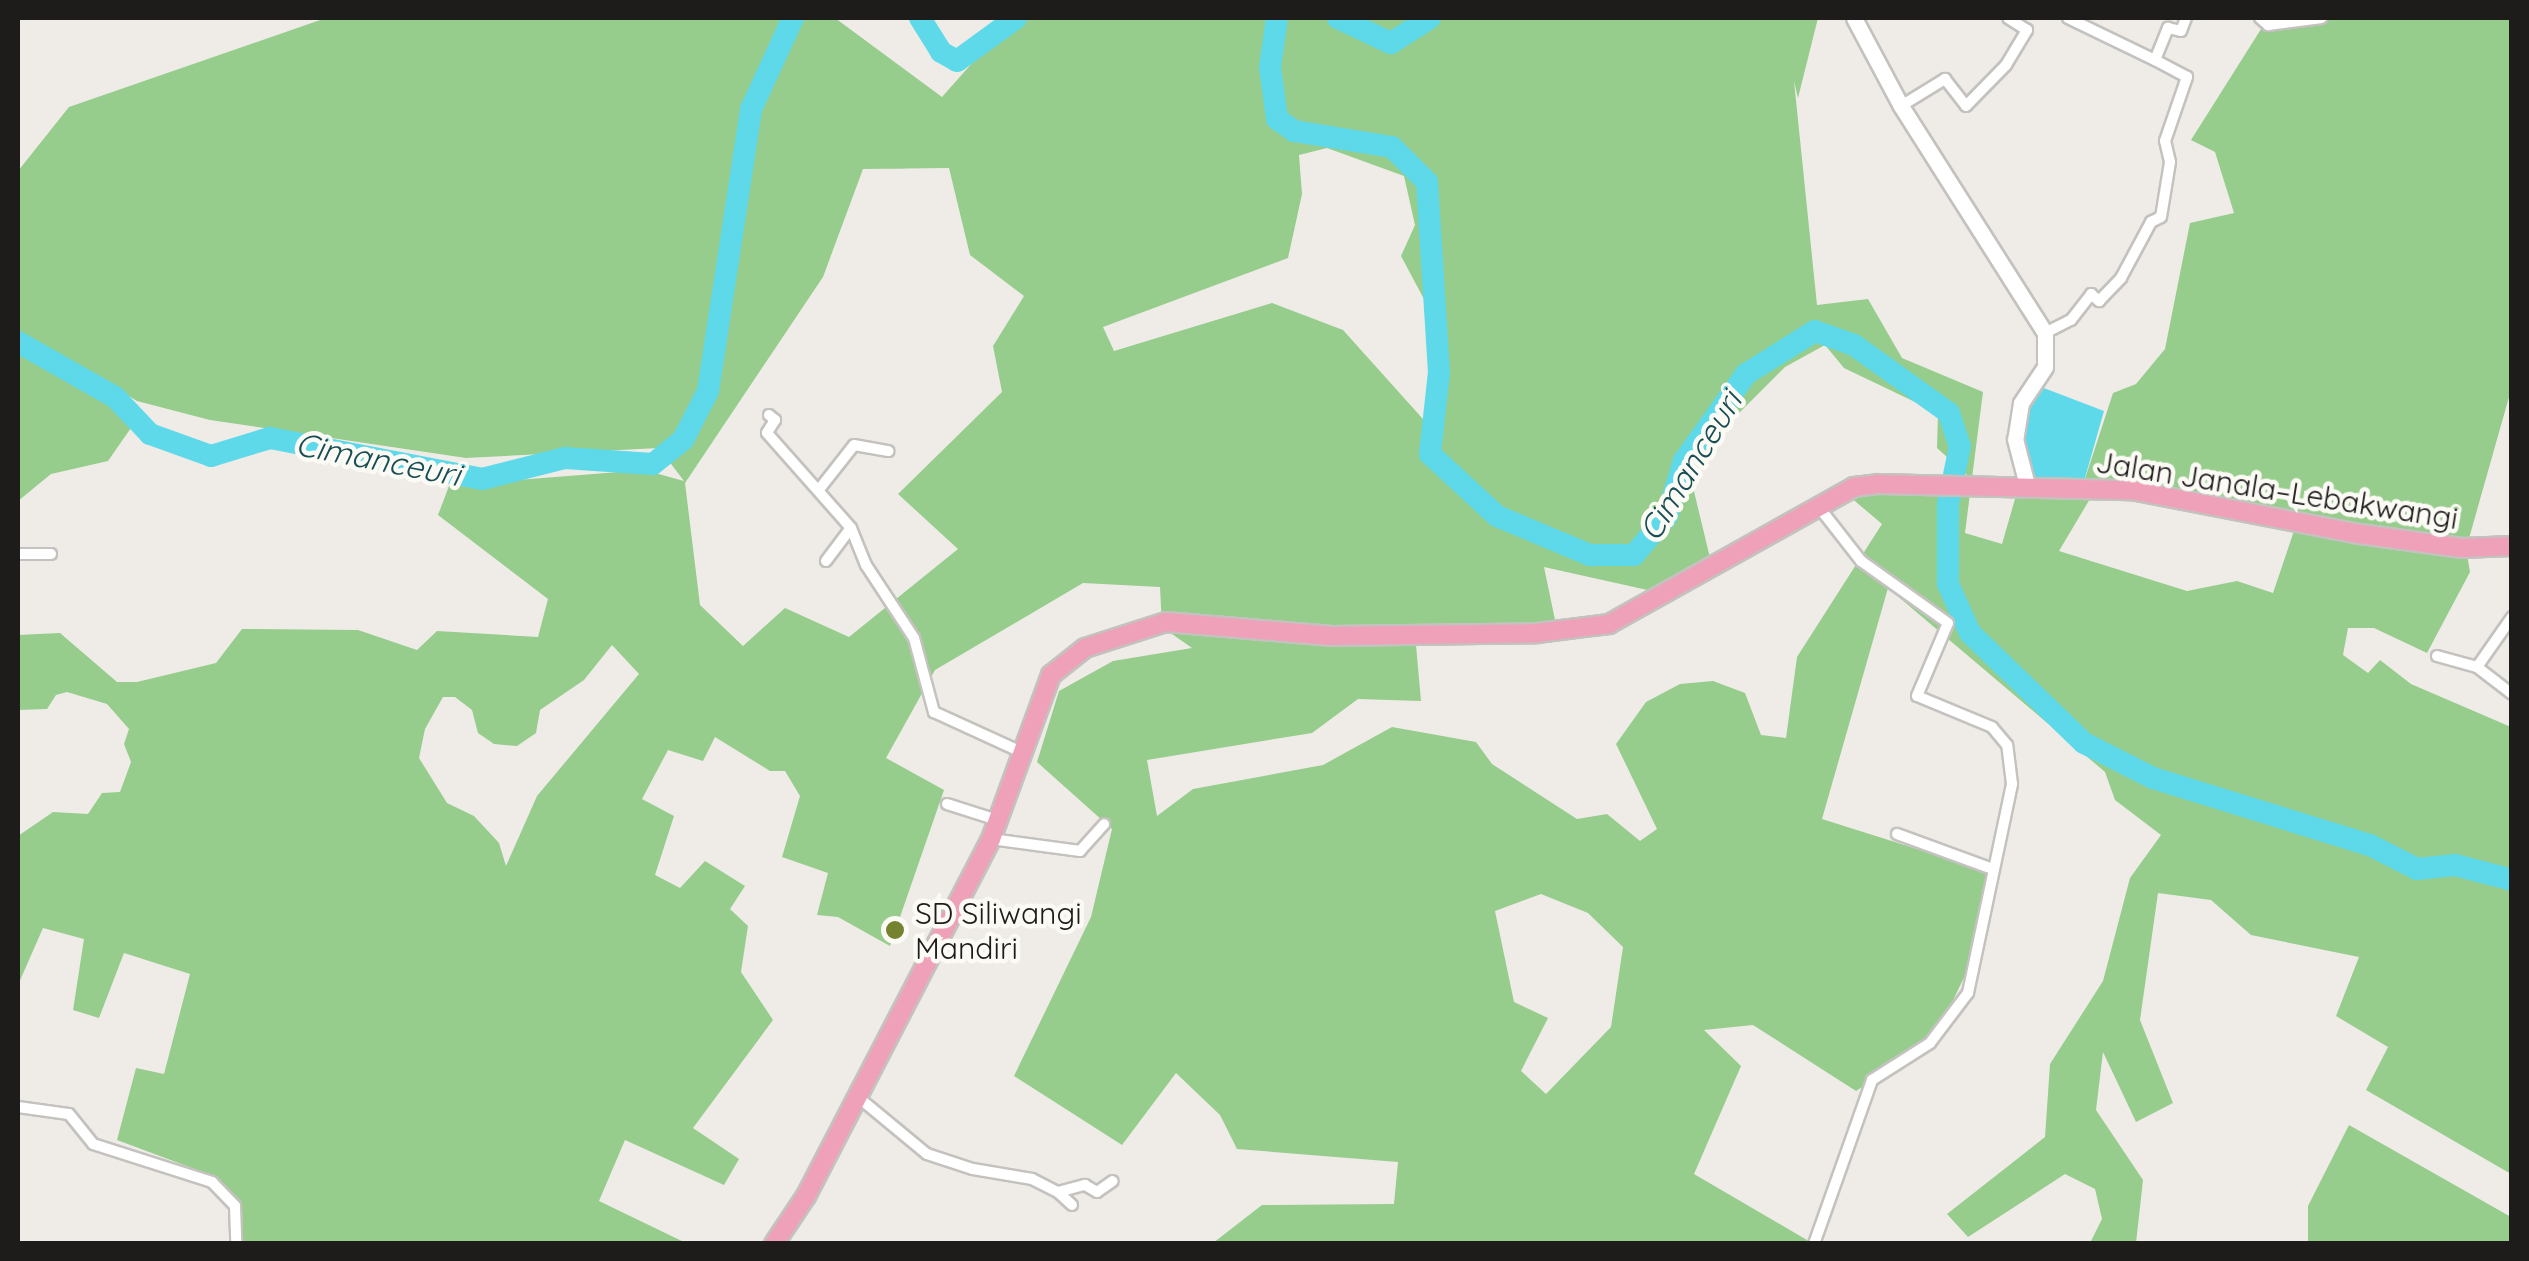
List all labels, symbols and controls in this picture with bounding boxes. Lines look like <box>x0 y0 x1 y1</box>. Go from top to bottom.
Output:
water label: Cimanceuri <box>1631 385 1749 547</box>
water label: Cimanceuri <box>292 424 464 494</box>
street label: Jalan Janala–Lebakwangi <box>2094 444 2460 536</box>
place label: SD Siliwangi Mandiri <box>915 895 1082 966</box>
marker: SD Siliwangi Mandiri <box>884 919 906 941</box>

